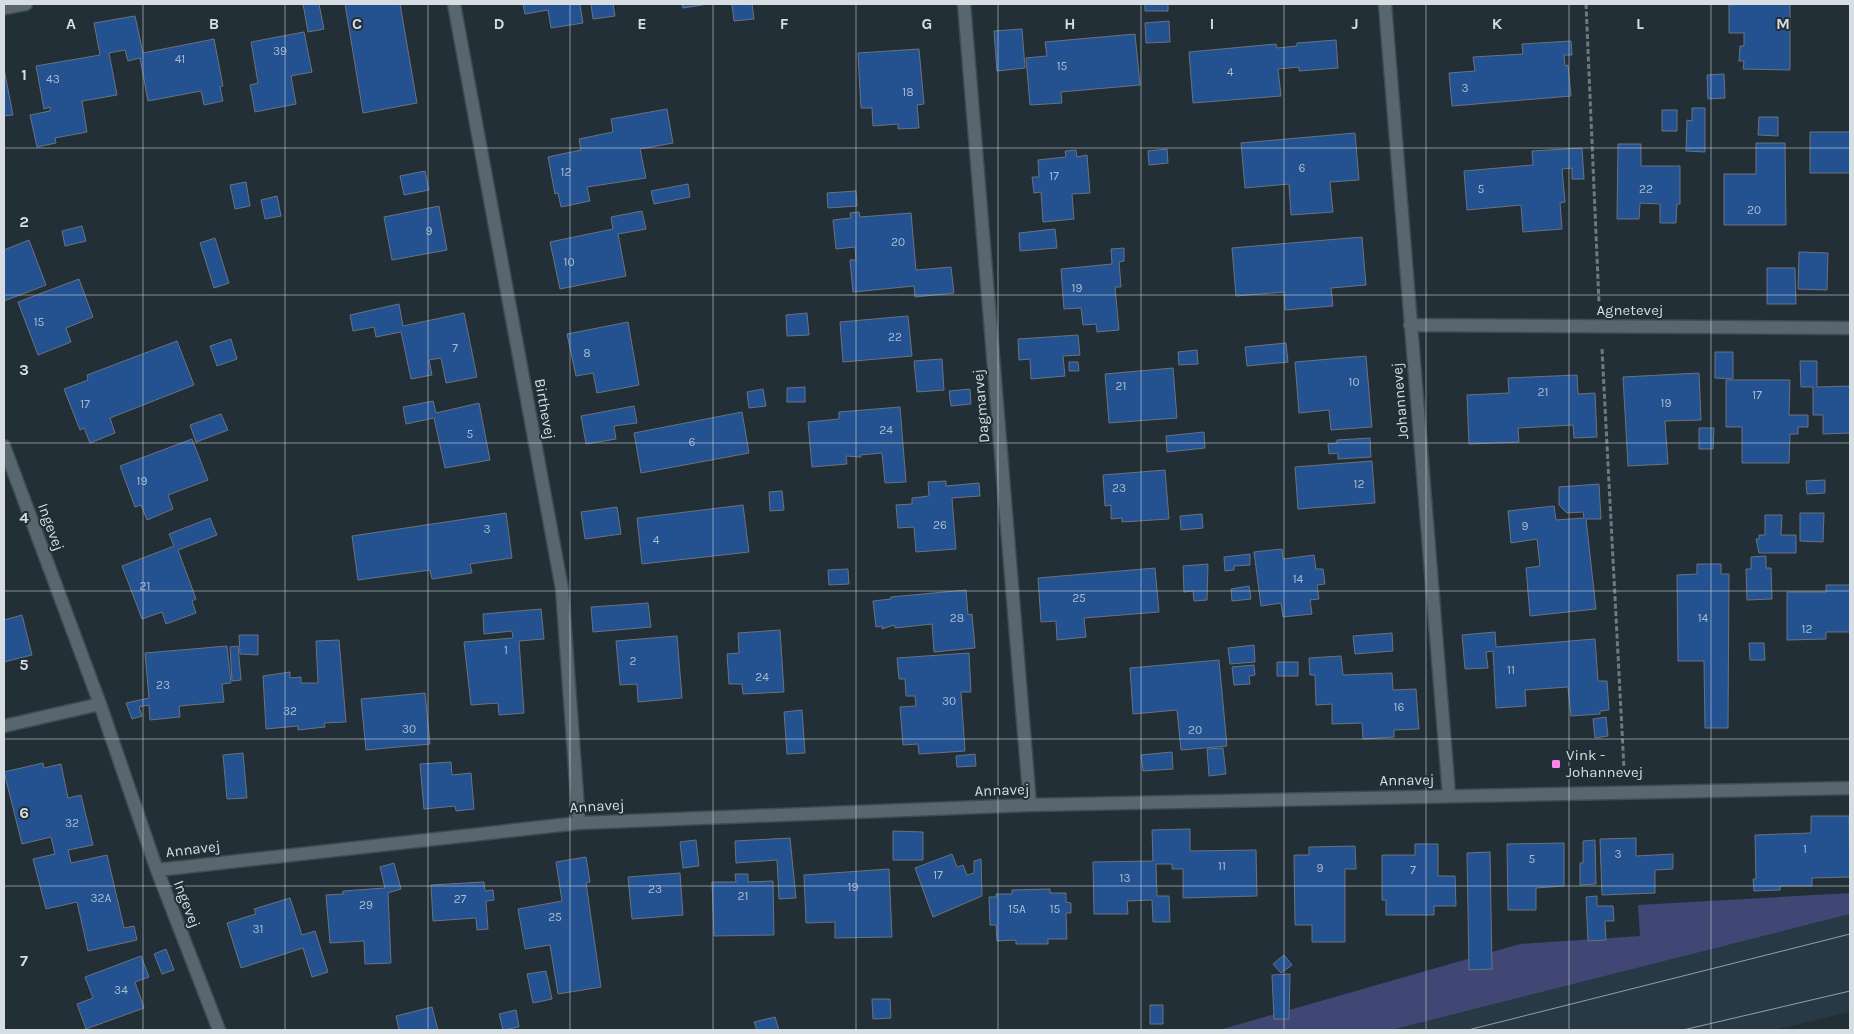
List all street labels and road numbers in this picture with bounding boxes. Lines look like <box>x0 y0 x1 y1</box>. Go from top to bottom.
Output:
street label: Agnetevej <box>1596 301 1664 319</box>
street label: Johannevej <box>1388 362 1412 440</box>
street label: Dagmarvej <box>969 368 993 444</box>
street label: Birthevej <box>531 377 559 441</box>
street label: Ingevej <box>34 501 68 553</box>
street label: Annavej <box>1379 771 1435 789</box>
street label: Annavej <box>974 780 1030 800</box>
street label: Annavej <box>569 796 625 816</box>
street label: Annavej <box>165 837 221 861</box>
street label: Ingevej <box>170 878 204 930</box>

